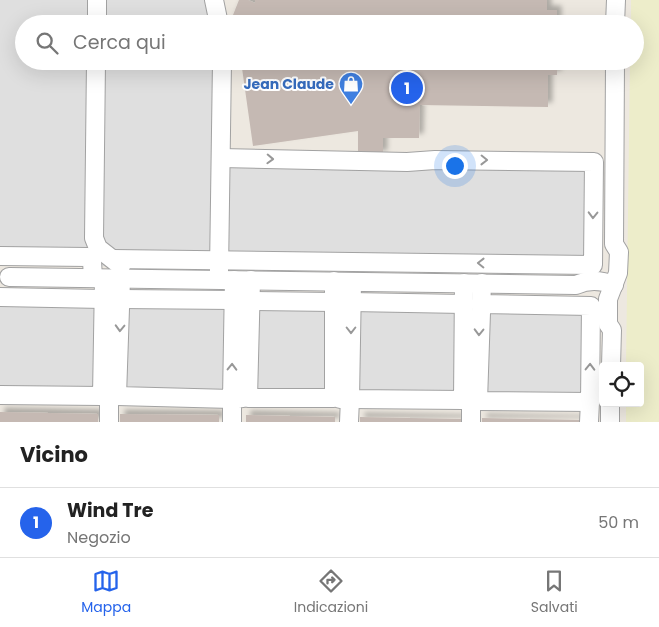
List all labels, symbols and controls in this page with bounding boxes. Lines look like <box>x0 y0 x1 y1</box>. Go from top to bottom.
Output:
search box <box>15 15 644 70</box>
icon: search <box>33 29 61 57</box>
text: Cerca qui <box>73 29 166 56</box>
pin: 1 <box>391 69 423 107</box>
shop icon: Jean Claude <box>338 71 364 105</box>
place label: Jean Claude <box>244 74 334 94</box>
your location <box>442 153 468 179</box>
one-way arrow <box>266 154 274 164</box>
one-way arrow <box>481 155 489 166</box>
one-way arrow <box>588 211 598 219</box>
one-way arrow <box>476 258 484 268</box>
one-way arrow <box>114 324 125 332</box>
one-way arrow <box>346 327 356 335</box>
one-way arrow <box>474 328 484 336</box>
map controls <box>599 362 644 407</box>
button: locate <box>599 362 644 407</box>
one-way arrow <box>227 363 237 370</box>
one-way arrow <box>585 363 595 370</box>
text: Vicino <box>20 440 88 469</box>
text: Wind Tre <box>67 497 153 524</box>
text: 1 <box>33 511 39 534</box>
text: 50 m <box>598 511 639 534</box>
text: Negozio <box>67 526 131 549</box>
tab: Mappa <box>81 567 131 618</box>
tab: Indicazioni <box>294 567 368 618</box>
tab: Salvati <box>531 567 578 618</box>

